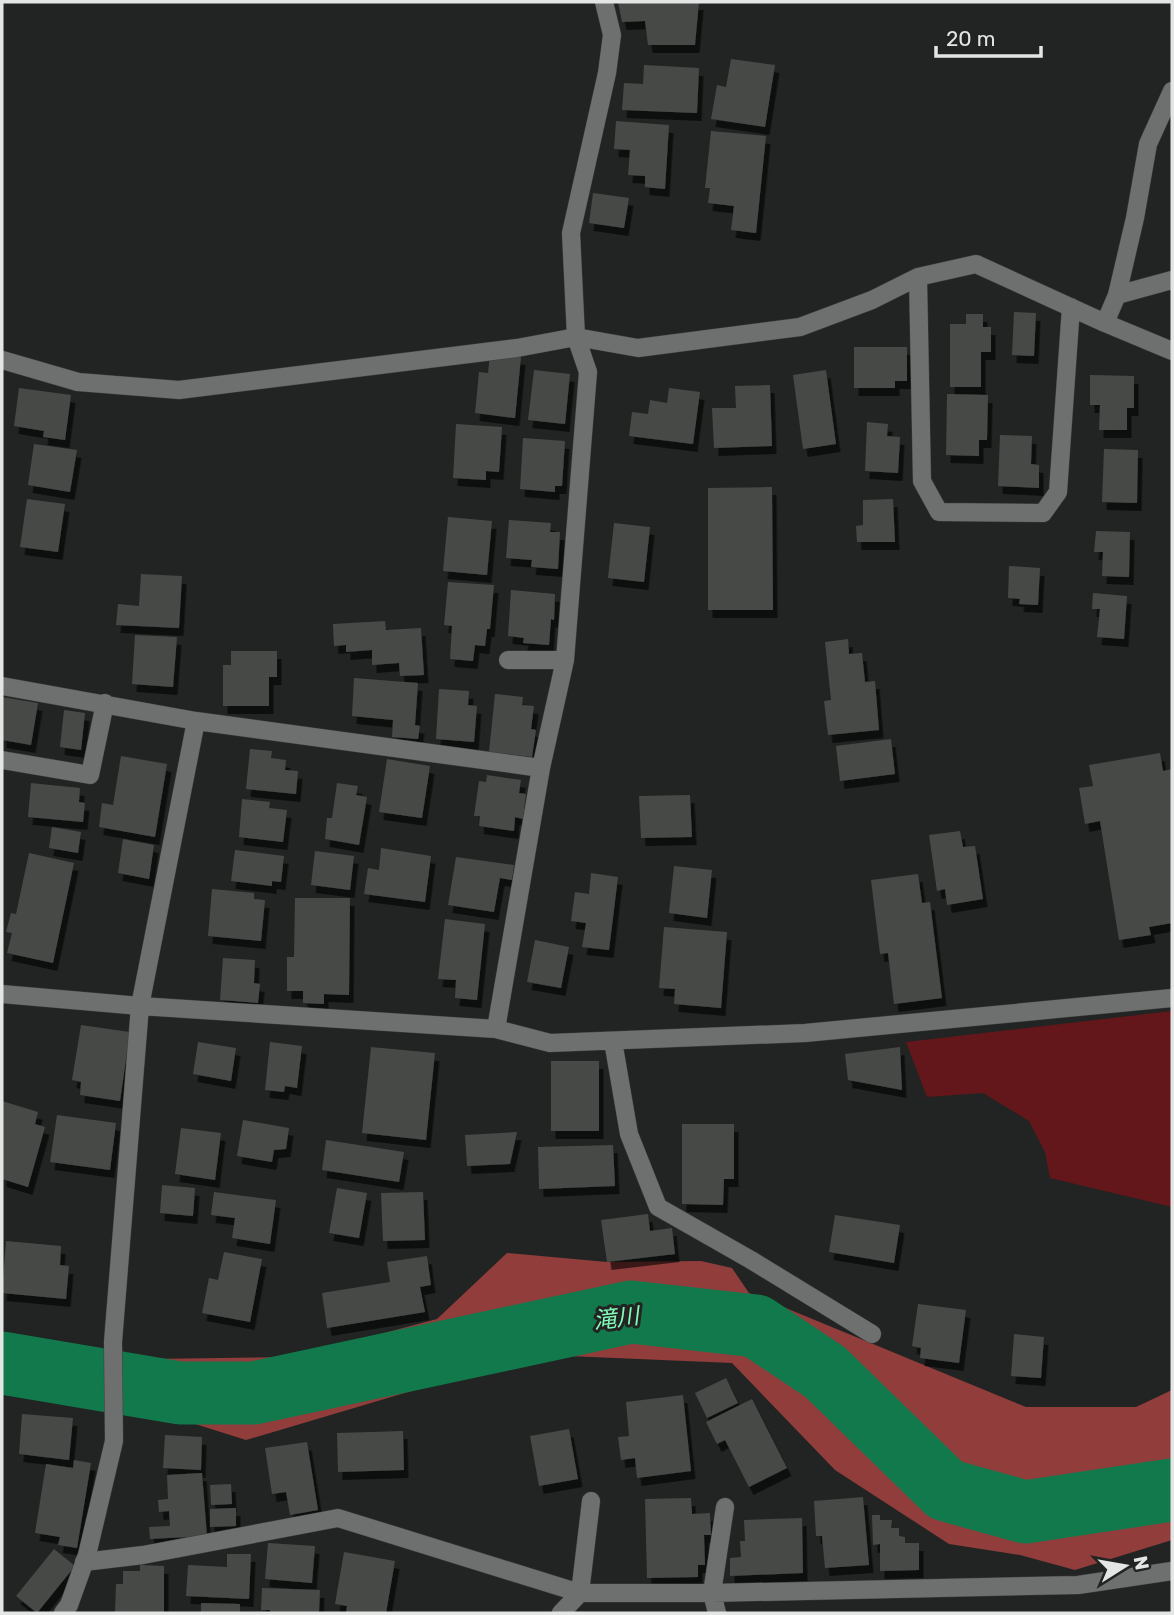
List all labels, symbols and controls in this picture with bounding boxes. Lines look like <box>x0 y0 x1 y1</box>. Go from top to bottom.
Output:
scale bar <box>936 14 1041 58</box>
text: 20 m <box>946 26 995 51</box>
water label: 滝川 <box>591 1301 644 1335</box>
north arrow <box>1090 1531 1160 1601</box>
text: N <box>1129 1554 1154 1572</box>

